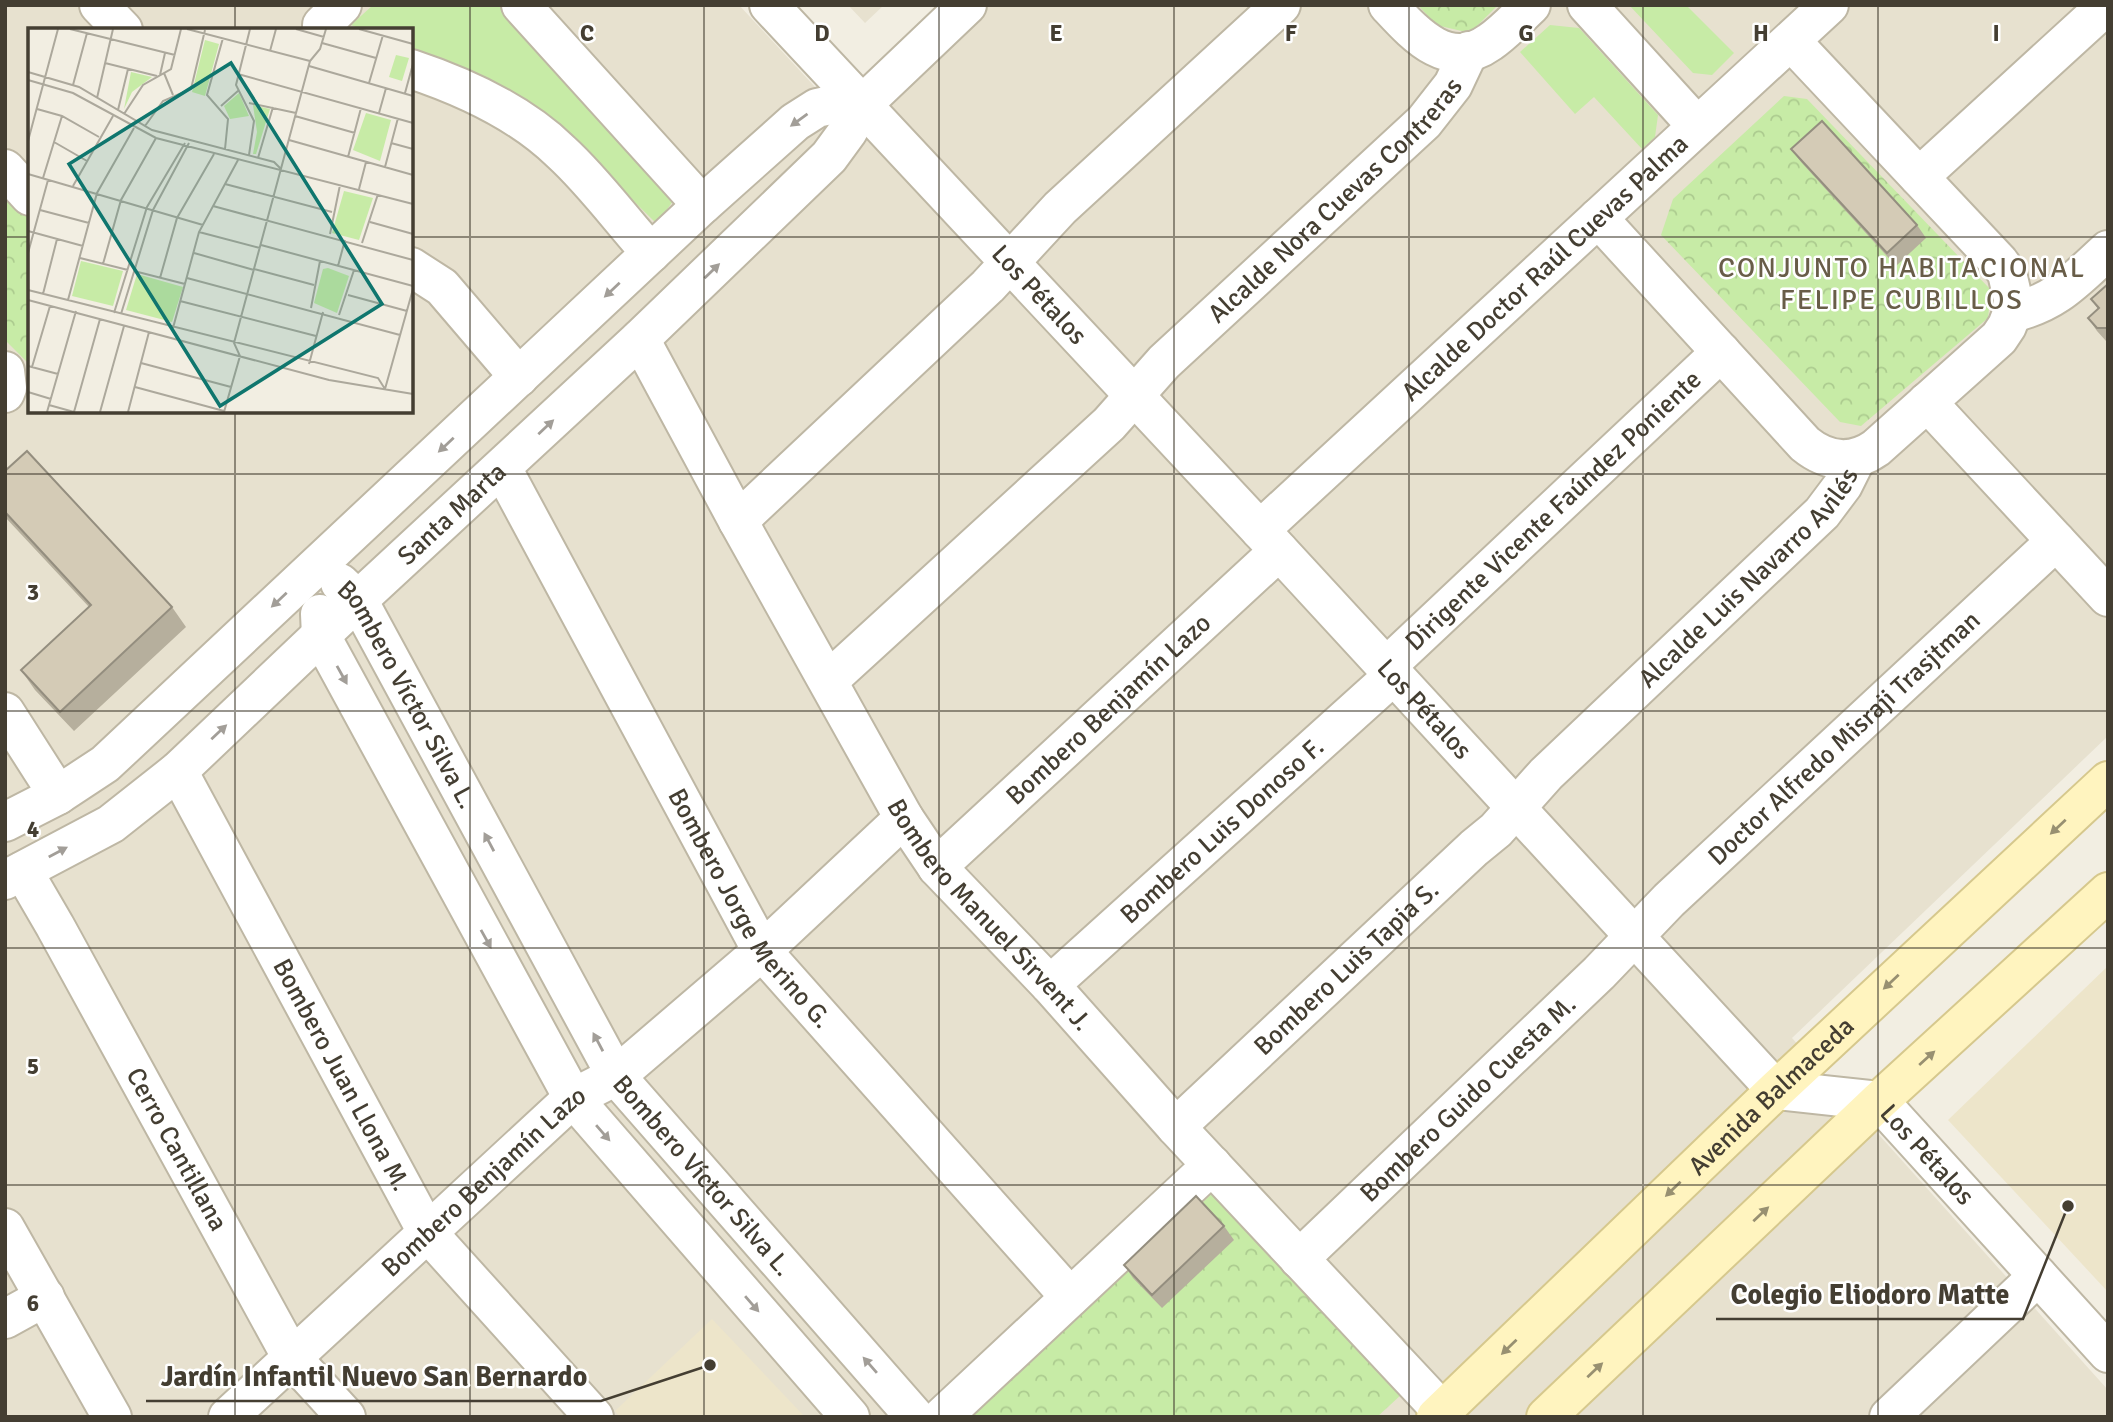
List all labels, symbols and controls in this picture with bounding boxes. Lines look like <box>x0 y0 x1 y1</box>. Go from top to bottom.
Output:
text: C <box>580 19 594 48</box>
text: D <box>814 19 830 48</box>
text: E <box>1049 19 1063 48</box>
text: F <box>1285 19 1297 48</box>
text: G <box>1518 19 1534 48</box>
text: H <box>1753 19 1769 48</box>
text: I <box>1992 19 2000 48</box>
inset map <box>28 28 413 413</box>
street label: Alcalde Nora Cuevas Contreras <box>1202 72 1470 330</box>
one-way arrow <box>790 113 808 127</box>
street label: Alcalde Doctor Raúl Cuevas Palma <box>1395 128 1695 408</box>
street label: Los Pétalos <box>984 238 1093 352</box>
district label: CONJUNTO HABITACIONAL FELIPE CUBILLOS <box>1718 251 2086 317</box>
one-way arrow <box>703 262 720 279</box>
one-way arrow <box>604 281 621 297</box>
street label: Dirigente Vicente Faúndez Poniente <box>1399 364 1708 658</box>
one-way arrow <box>537 419 554 435</box>
one-way arrow <box>437 437 455 453</box>
street label: Santa Marta <box>391 456 513 572</box>
street label: Alcalde Luis Navarro Avilés <box>1632 463 1866 695</box>
street label: Bombero Víctor Silva L. <box>330 574 483 814</box>
text: 3 <box>27 578 39 607</box>
one-way arrow <box>270 592 288 608</box>
street label: Doctor Alfredo Misraji Trasjtman <box>1702 605 1987 873</box>
street label: Bombero Benjamín Lazo <box>1000 607 1218 812</box>
street label: Los Pétalos <box>1370 653 1478 766</box>
one-way arrow <box>335 665 347 685</box>
one-way arrow <box>210 724 227 741</box>
street label: Bombero Luis Donoso F. <box>1114 731 1331 931</box>
street label: Bombero Jorge Merino G. <box>660 783 838 1035</box>
street label: Bombero Manuel Sirvent J. <box>880 794 1098 1038</box>
text: 4 <box>27 815 39 844</box>
one-way arrow <box>2049 819 2067 835</box>
one-way arrow <box>483 832 495 852</box>
one-way arrow <box>48 846 68 858</box>
street label: Bombero Luis Tapia S. <box>1248 874 1446 1063</box>
one-way arrow <box>480 929 491 949</box>
street label: Bombero Juan Llona M. <box>265 953 417 1197</box>
one-way arrow <box>1883 974 1900 990</box>
street label: Bombero Guido Cuesta M. <box>1354 989 1583 1209</box>
street label: Avenida Balmaceda <box>1682 1011 1861 1183</box>
one-way arrow <box>592 1032 603 1052</box>
one-way arrow <box>1918 1050 1936 1066</box>
text: 5 <box>27 1052 39 1081</box>
street label: Cerro Cantillana <box>119 1062 234 1237</box>
street label: Bombero Víctor Silva L. <box>605 1069 799 1283</box>
street label: Bombero Benjamín Lazo <box>375 1079 591 1284</box>
street label: Los Pétalos <box>1873 1098 1981 1212</box>
one-way arrow <box>595 1124 611 1142</box>
one-way arrow <box>1665 1181 1682 1197</box>
one-way arrow <box>1752 1205 1769 1222</box>
callout: Colegio Eliodoro Matte <box>1716 1270 2023 1319</box>
text: Colegio Eliodoro Matte <box>1731 1278 2009 1312</box>
text: 6 <box>27 1289 39 1318</box>
one-way arrow <box>744 1296 759 1313</box>
one-way arrow <box>1501 1339 1518 1355</box>
callout: Jardín Infantil Nuevo San Bernardo <box>146 1352 601 1401</box>
one-way arrow <box>863 1357 878 1374</box>
text: Jardín Infantil Nuevo San Bernardo <box>161 1360 587 1394</box>
one-way arrow <box>1586 1362 1603 1378</box>

